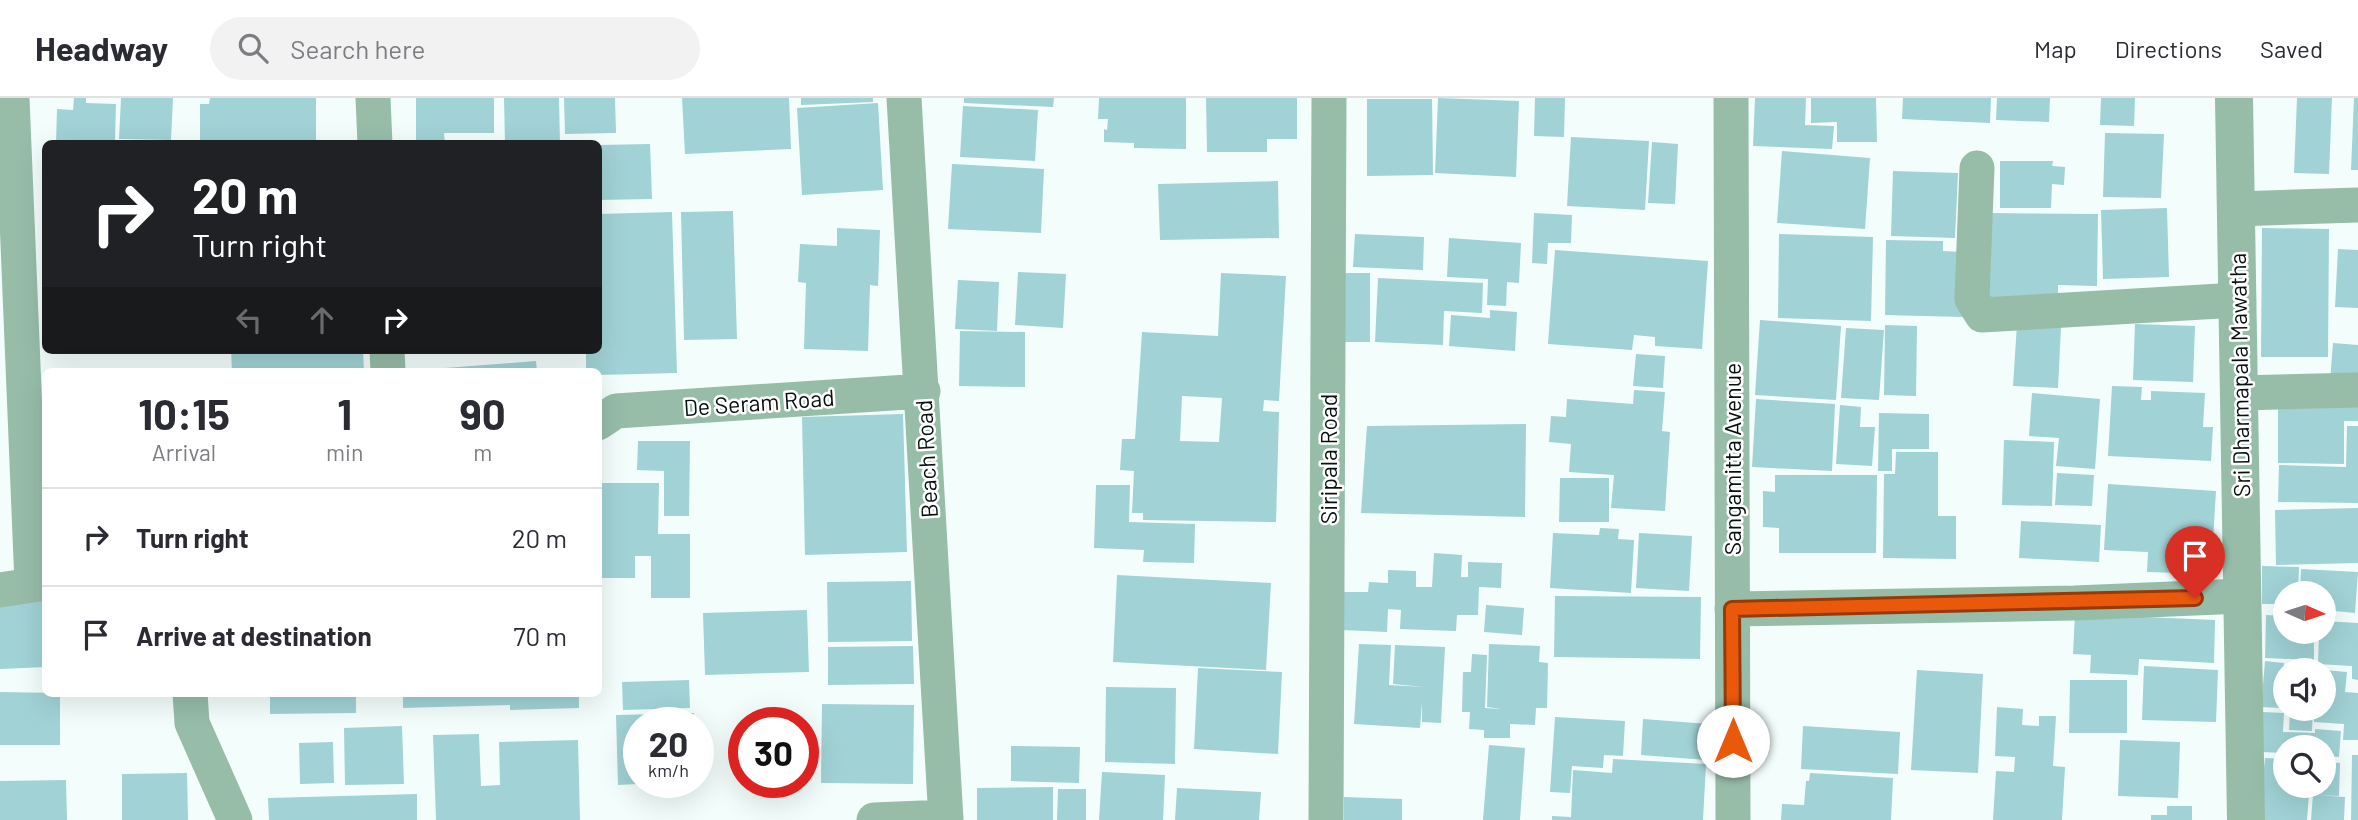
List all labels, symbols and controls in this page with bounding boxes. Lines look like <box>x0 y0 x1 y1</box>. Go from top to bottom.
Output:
search box <box>210 17 700 80</box>
text: Headway <box>35 28 168 68</box>
icon: search <box>234 29 272 67</box>
text: Search here <box>290 33 425 64</box>
text: Map <box>2034 34 2077 63</box>
text: Directions <box>2115 34 2222 63</box>
text: Saved <box>2260 34 2323 63</box>
text: 20 m <box>192 165 298 224</box>
icon: right <box>77 168 168 259</box>
text: Turn right <box>192 225 327 263</box>
street label: Sri Dharmapala Mawatha <box>2223 253 2255 497</box>
icon: left <box>230 301 268 339</box>
icon: ahead <box>303 301 341 339</box>
icon: right <box>376 301 414 339</box>
street label: Sangamitta Avenue <box>1718 363 1746 555</box>
street label: De Seram Road <box>683 383 835 421</box>
text: 10:15 <box>138 388 230 438</box>
text: 1 <box>337 388 352 438</box>
text: 90 <box>460 388 506 438</box>
street label: Siripala Road <box>1314 394 1342 524</box>
street label: Beach Road <box>909 399 943 519</box>
text: Arrival <box>152 438 216 466</box>
text: min <box>326 438 363 466</box>
text: m <box>473 438 492 466</box>
icon: right <box>77 518 115 556</box>
text: Turn right <box>136 522 249 553</box>
text: 20 m <box>512 522 567 553</box>
pin <box>2165 526 2225 598</box>
icon: arrive <box>2176 537 2214 575</box>
north arrow <box>2273 581 2336 644</box>
map controls <box>2273 581 2336 798</box>
icon: arrive <box>77 616 115 654</box>
text: Arrive at destination <box>136 620 372 651</box>
text: 70 m <box>513 620 567 651</box>
button: sound <box>2273 658 2336 721</box>
position arrow <box>1696 704 1770 778</box>
speed limit sign: 30 <box>728 707 819 798</box>
text: 20 <box>649 722 688 764</box>
button: search <box>2273 735 2336 798</box>
text: km/h <box>648 759 689 781</box>

